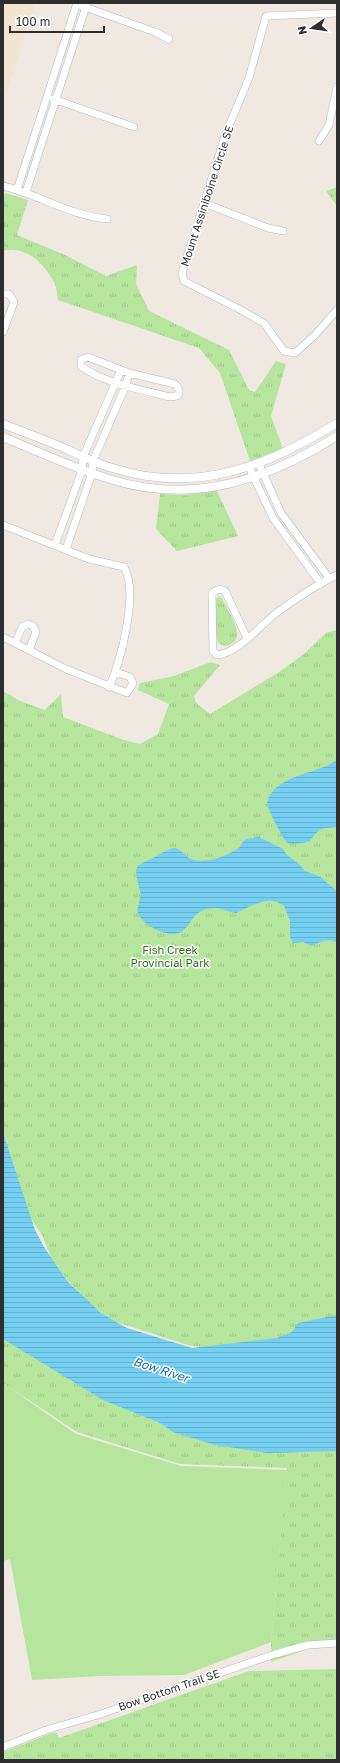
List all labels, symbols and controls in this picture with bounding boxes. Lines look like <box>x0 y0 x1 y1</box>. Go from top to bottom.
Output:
scale bar <box>10 8 104 34</box>
north arrow <box>292 8 332 48</box>
text: 100 m <box>16 14 50 29</box>
text: N <box>294 25 309 36</box>
street label: Mount Assiniboine Circle SE <box>178 124 236 268</box>
park label: Fish Creek Provincial Park <box>131 943 209 969</box>
water label: Bow River <box>132 1354 193 1386</box>
street label: Bow Bottom Trail SE <box>116 1666 222 1713</box>

